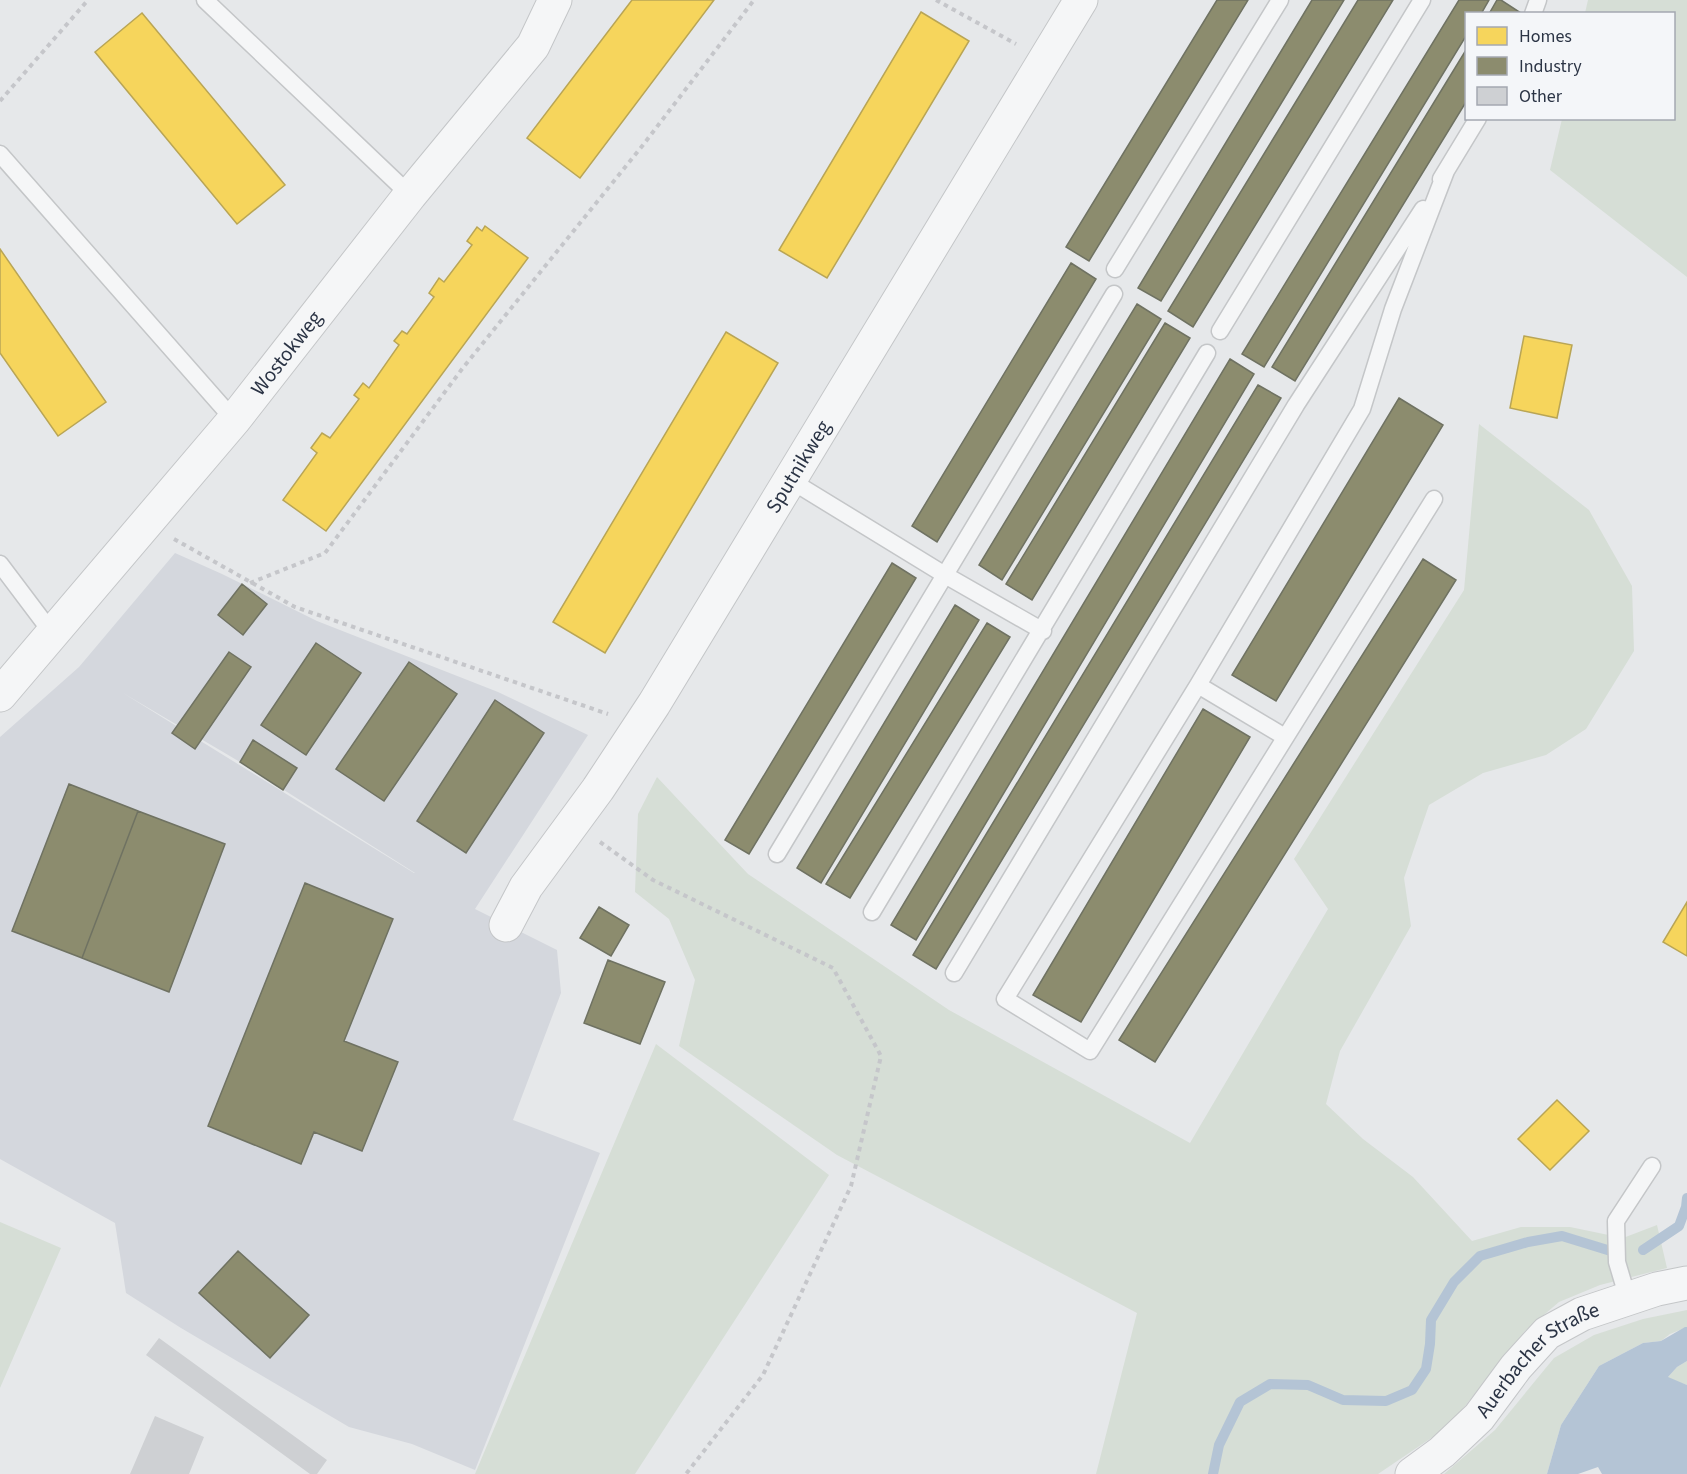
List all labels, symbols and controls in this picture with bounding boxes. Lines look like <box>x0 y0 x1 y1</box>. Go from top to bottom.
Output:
legend <box>1465 12 1675 120</box>
text: Homes <box>1519 24 1572 49</box>
text: Industry <box>1519 54 1582 79</box>
text: Other <box>1519 84 1563 109</box>
street label: Wostokweg <box>243 304 329 402</box>
street label: Sputnikweg <box>758 414 838 519</box>
street label: Auerbacher Straße <box>1468 1294 1603 1424</box>

